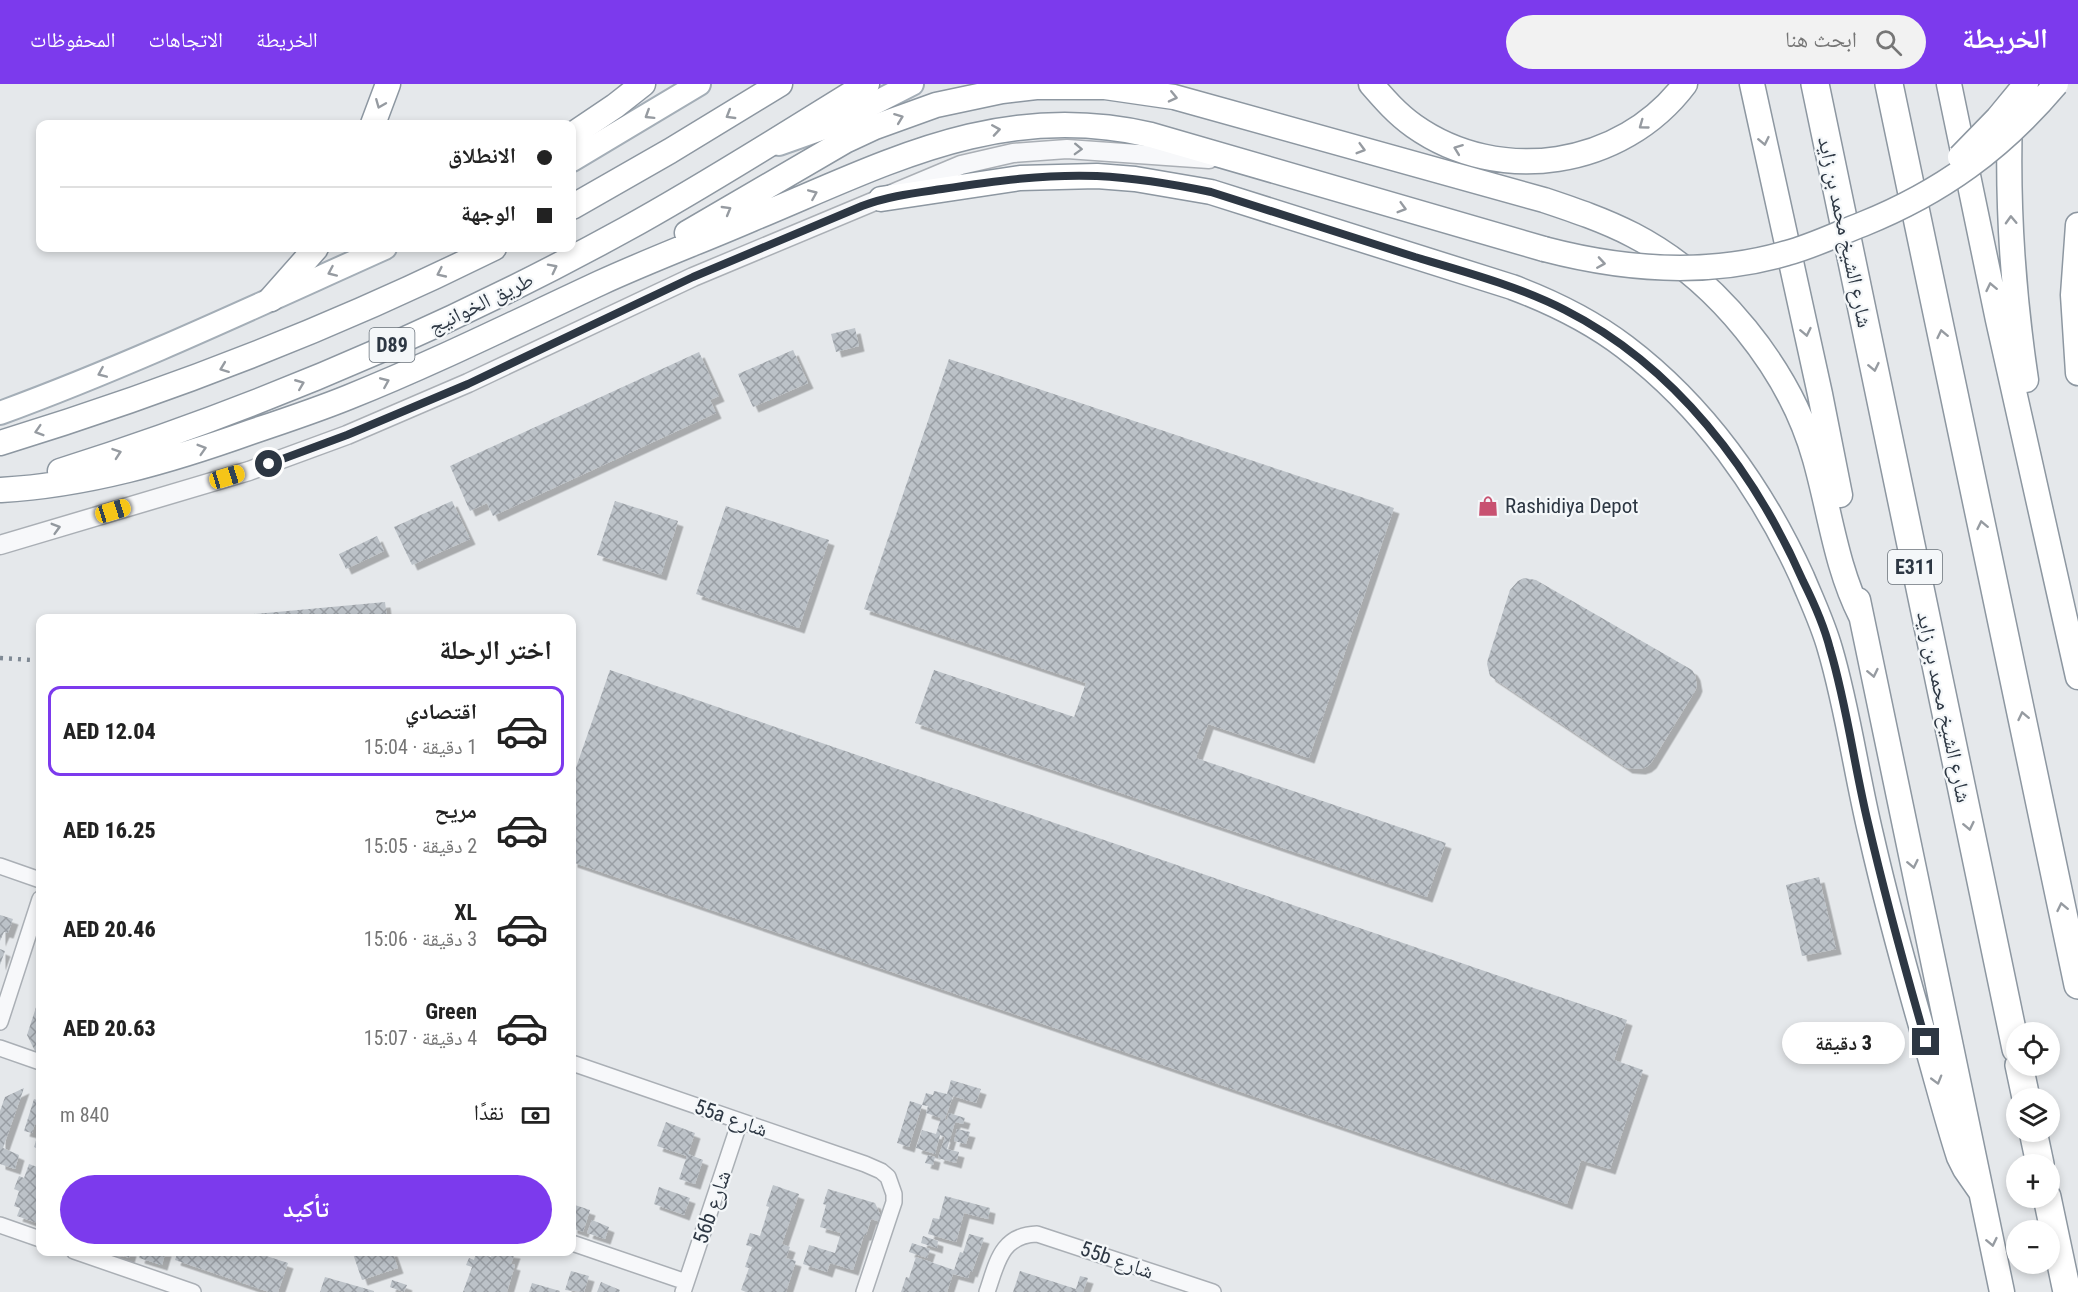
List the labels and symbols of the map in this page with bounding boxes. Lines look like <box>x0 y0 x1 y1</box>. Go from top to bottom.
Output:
one-way arrow <box>1168 90 1178 103</box>
one-way arrow <box>375 98 387 109</box>
one-way arrow <box>645 107 655 119</box>
one-way arrow <box>726 108 736 120</box>
one-way arrow <box>893 112 903 125</box>
one-way arrow <box>1639 118 1650 129</box>
one-way arrow <box>991 124 1001 137</box>
street label: شارع الشيخ محمد بن زايد <box>1812 134 1877 330</box>
one-way arrow <box>1757 136 1770 146</box>
one-way arrow <box>1355 142 1366 154</box>
one-way arrow <box>1074 143 1083 156</box>
one-way arrow <box>1453 144 1464 157</box>
one-way arrow <box>807 189 818 201</box>
one-way arrow <box>1396 201 1407 213</box>
one-way arrow <box>721 205 731 217</box>
one-way arrow <box>2004 216 2017 225</box>
one-way arrow <box>1597 256 1606 268</box>
one-way arrow <box>327 264 338 276</box>
one-way arrow <box>547 264 557 275</box>
one-way arrow <box>437 266 448 278</box>
street label: طريق الخوانيج <box>425 267 538 340</box>
one-way arrow <box>1985 283 1998 293</box>
one-way arrow <box>1799 326 1812 336</box>
road number: D89 <box>370 328 414 362</box>
one-way arrow <box>1936 330 1949 340</box>
one-way arrow <box>219 360 229 373</box>
one-way arrow <box>1867 362 1880 372</box>
one-way arrow <box>98 366 109 378</box>
one-way arrow <box>379 377 390 389</box>
one-way arrow <box>293 379 304 391</box>
one-way arrow <box>34 424 45 436</box>
one-way arrow <box>196 444 207 456</box>
one-way arrow <box>111 447 122 460</box>
route start <box>255 450 282 477</box>
car <box>207 463 247 491</box>
shop icon: Rashidiya Depot <box>1476 494 1500 518</box>
place label: Rashidiya Depot <box>1505 494 1638 518</box>
car <box>93 497 133 525</box>
one-way arrow <box>1977 520 1990 530</box>
one-way arrow <box>50 523 61 535</box>
road number: E311 <box>1888 550 1942 584</box>
street label: شارع الشيخ محمد بن زايد <box>1911 609 1976 805</box>
one-way arrow <box>1866 668 1879 678</box>
one-way arrow <box>2017 711 2030 721</box>
one-way arrow <box>1962 820 1975 830</box>
one-way arrow <box>1906 859 1919 869</box>
one-way arrow <box>2056 902 2069 912</box>
callout: 3 دقيقة <box>1782 1021 1905 1063</box>
route end <box>1912 1028 1939 1055</box>
one-way arrow <box>1930 1074 1942 1085</box>
street label: 55a شارع <box>691 1094 771 1143</box>
street label: 56b شارع <box>688 1167 737 1247</box>
street label: 55b شارع <box>1077 1236 1157 1285</box>
one-way arrow <box>1984 1237 1997 1247</box>

